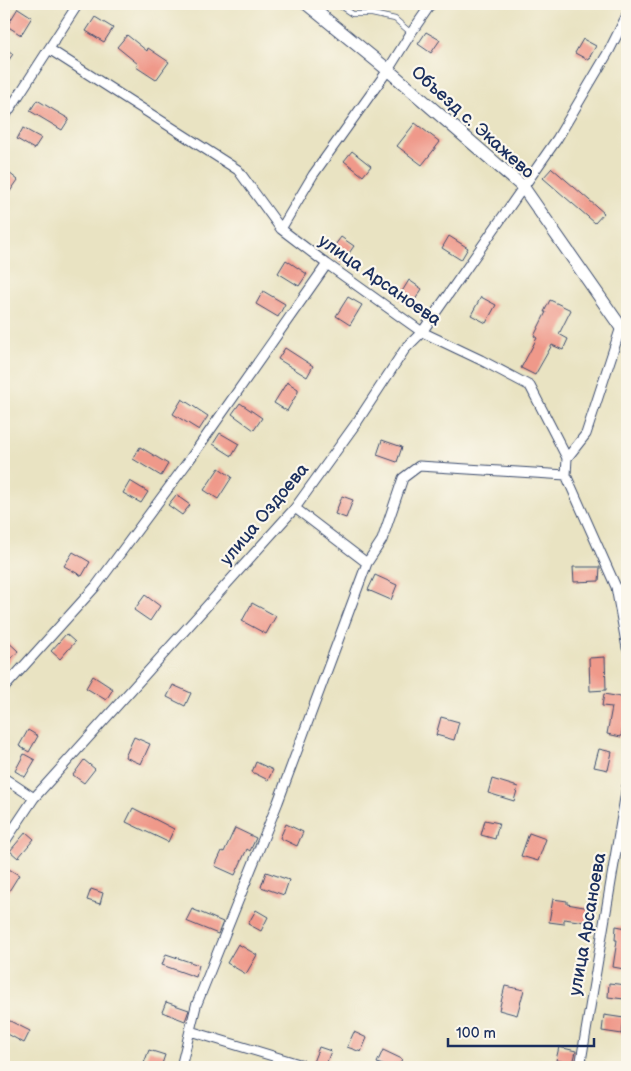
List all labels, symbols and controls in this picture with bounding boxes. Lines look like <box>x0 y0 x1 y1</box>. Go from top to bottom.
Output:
street label: Объезд с. Экажево <box>407 62 538 183</box>
street label: улица Арсаноева <box>314 230 445 331</box>
street label: улица Оздоева <box>216 459 313 570</box>
street label: улица Арсаноева <box>565 851 610 997</box>
scale bar <box>448 1016 595 1048</box>
text: 100 m <box>456 1024 496 1043</box>

